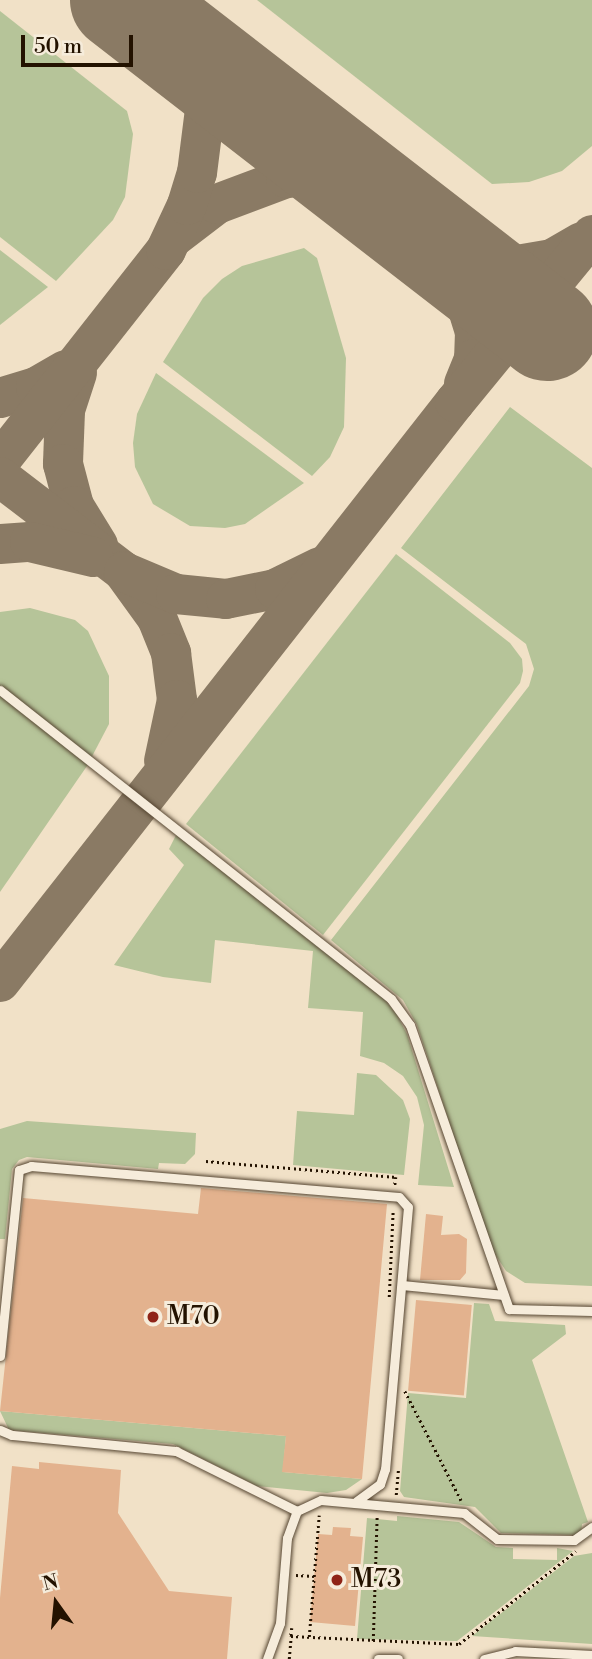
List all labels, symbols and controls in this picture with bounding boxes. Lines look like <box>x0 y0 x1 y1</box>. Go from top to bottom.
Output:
scale bar <box>24 21 136 65</box>
text: 50 m <box>34 34 82 60</box>
place label: M70 <box>167 1301 220 1333</box>
marker: M70 <box>145 1309 161 1325</box>
place label: M73 <box>351 1564 401 1596</box>
north arrow <box>21 1568 91 1638</box>
text: N <box>40 1569 61 1596</box>
marker: M73 <box>329 1572 345 1588</box>

